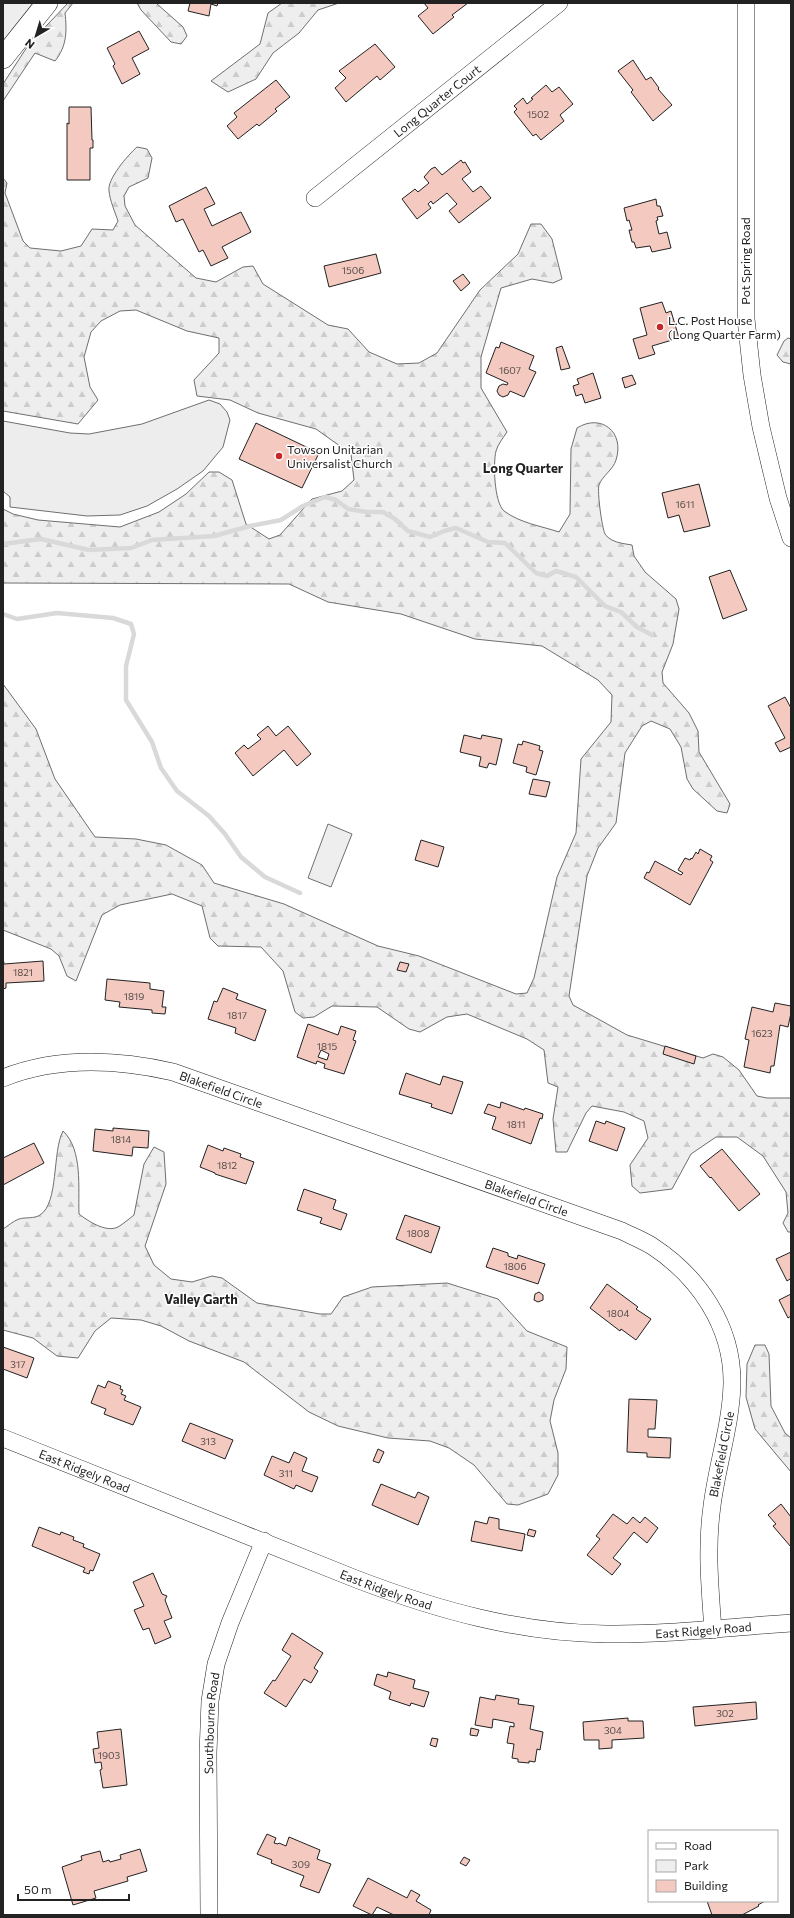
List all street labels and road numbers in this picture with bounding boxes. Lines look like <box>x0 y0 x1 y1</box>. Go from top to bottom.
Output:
street label: Long Quarter Court <box>391 62 483 140</box>
street label: Pot Spring Road <box>738 217 752 305</box>
street label: Blakefield Circle <box>178 1068 265 1110</box>
street label: Blakefield Circle <box>483 1176 570 1218</box>
street label: Blakefield Circle <box>706 1410 736 1498</box>
street label: East Ridgely Road <box>37 1446 132 1495</box>
street label: East Ridgely Road <box>338 1566 434 1612</box>
street label: East Ridgely Road <box>655 1619 752 1640</box>
street label: Southbourne Road <box>201 1671 222 1774</box>

